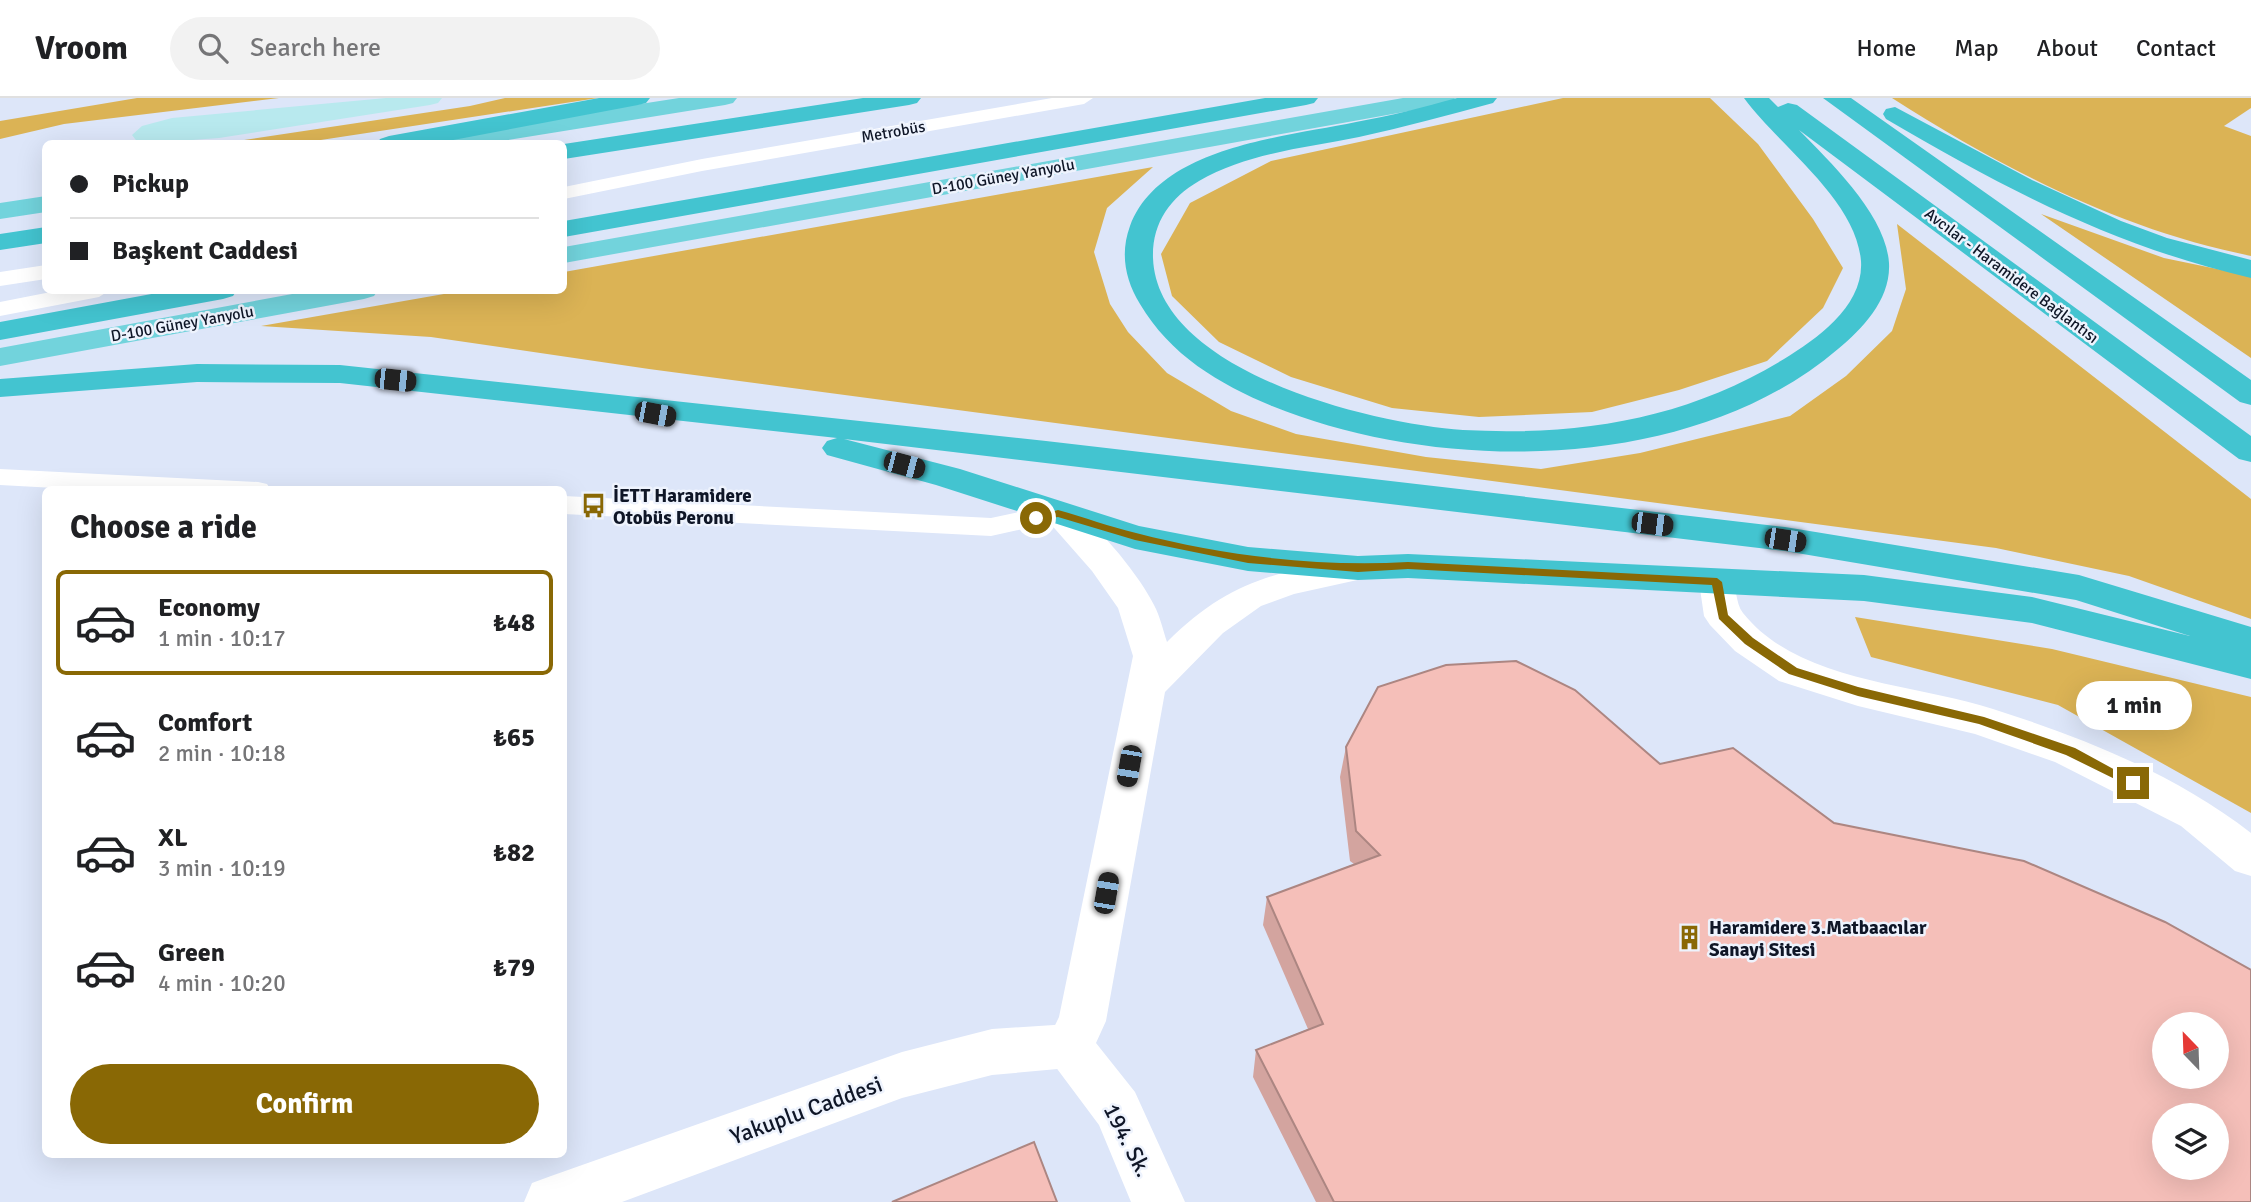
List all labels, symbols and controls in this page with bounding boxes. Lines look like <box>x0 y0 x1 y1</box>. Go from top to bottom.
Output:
search box <box>170 17 660 80</box>
text: Vroom <box>35 28 128 69</box>
icon: search <box>194 29 232 67</box>
text: Search here <box>250 32 381 64</box>
text: Home <box>1856 33 1916 63</box>
text: Map <box>1954 33 1999 63</box>
text: About <box>2037 33 2098 63</box>
text: Contact <box>2136 33 2216 63</box>
street label: Metrobüs <box>860 117 927 147</box>
street label: D-100 Güney Yanyolu <box>930 155 1076 199</box>
text: Pickup <box>112 168 189 200</box>
street label: Avcılar - Haramidere Bağlantısı <box>1920 204 2102 348</box>
text: Başkent Caddesi <box>112 235 298 267</box>
street label: D-100 Güney Yanyolu <box>109 302 255 346</box>
car <box>374 367 417 393</box>
car <box>633 400 678 428</box>
car <box>881 449 928 481</box>
place label: İETT Haramidere Otobüs Peronu <box>613 484 752 530</box>
bus stop icon: İETT Haramidere Otobüs Peronu <box>579 492 607 520</box>
route start <box>1020 502 1052 534</box>
text: Choose a ride <box>70 508 257 547</box>
car <box>1630 511 1675 537</box>
car <box>1763 526 1808 554</box>
icon: car <box>74 591 137 654</box>
text: Economy <box>158 592 260 624</box>
text: ₺48 <box>493 607 535 639</box>
text: 1 min · 10:17 <box>158 624 286 653</box>
callout: 1 min <box>2075 682 2191 730</box>
text: 1 min <box>2106 691 2162 720</box>
icon: car <box>74 706 137 769</box>
text: Comfort <box>158 707 252 739</box>
text: ₺65 <box>493 722 535 754</box>
text: 2 min · 10:18 <box>158 739 286 768</box>
car <box>1116 743 1143 789</box>
route end <box>2117 767 2149 799</box>
icon: car <box>74 821 137 884</box>
text: XL <box>158 822 188 854</box>
text: ₺82 <box>493 837 535 869</box>
text: 3 min · 10:19 <box>158 854 286 883</box>
car <box>1093 870 1120 916</box>
place label: Haramidere 3.Matbaacılar Sanayi Sitesi <box>1709 916 1927 962</box>
building icon: Haramidere 3.Matbaacılar Sanayi Sitesi <box>1675 924 1703 952</box>
icon: car <box>74 936 137 999</box>
text: Green <box>158 937 225 969</box>
text: ₺79 <box>493 952 535 984</box>
text: 4 min · 10:20 <box>158 969 286 998</box>
north arrow <box>2152 1012 2230 1088</box>
map controls <box>2152 1012 2229 1180</box>
button: Confirm <box>70 1064 539 1144</box>
street label: Yakuplu Caddesi <box>726 1070 886 1151</box>
street label: 194. Sk. <box>1097 1099 1158 1182</box>
button: layers <box>2152 1103 2229 1180</box>

